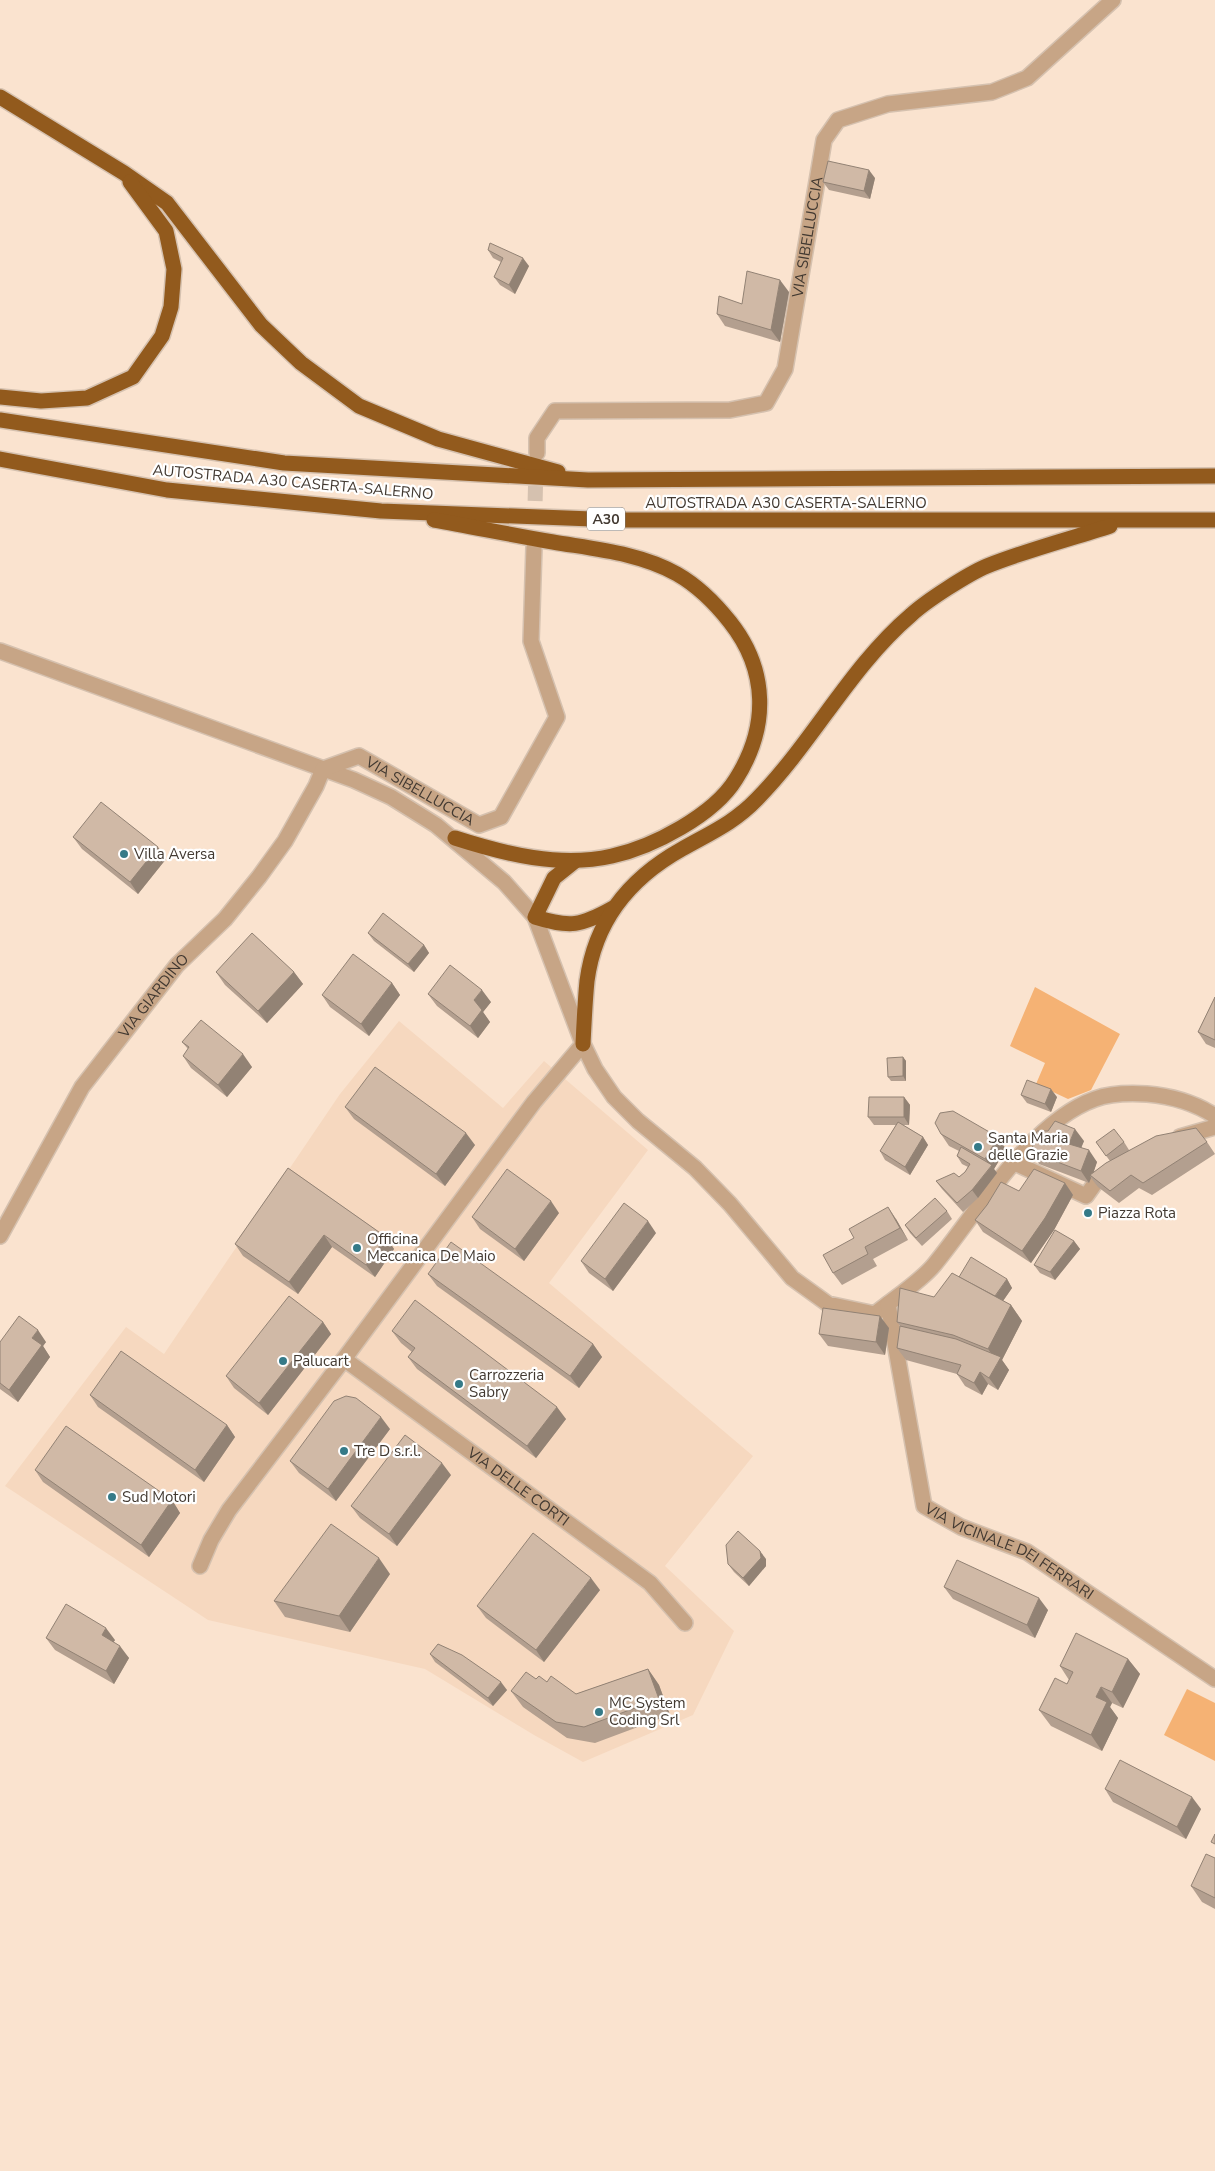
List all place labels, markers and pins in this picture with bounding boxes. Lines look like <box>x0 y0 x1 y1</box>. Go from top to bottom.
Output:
place label: Villa Aversa <box>133 844 215 864</box>
marker: Villa Aversa <box>118 848 130 860</box>
place label: Santa Maria delle Grazie <box>988 1128 1068 1165</box>
marker: Santa Maria delle Grazie <box>972 1141 984 1153</box>
place label: Piazza Rota <box>1098 1203 1176 1223</box>
marker: Piazza Rota <box>1082 1207 1094 1219</box>
place label: Officina Meccanica De Maio <box>367 1229 496 1266</box>
marker: Officina Meccanica De Maio <box>351 1242 363 1254</box>
place label: Palucart <box>293 1351 350 1371</box>
marker: Palucart <box>277 1355 289 1367</box>
place label: Carrozzeria Sabry <box>469 1365 544 1402</box>
marker: Carrozzeria Sabry <box>453 1378 465 1390</box>
place label: Tre D s.r.l. <box>354 1441 421 1461</box>
marker: Tre D s.r.l. <box>338 1445 350 1457</box>
place label: Sud Motori <box>122 1487 196 1507</box>
marker: Sud Motori <box>106 1491 118 1503</box>
place label: MC System Coding Srl <box>609 1693 686 1730</box>
marker: MC System Coding Srl <box>593 1706 605 1718</box>

